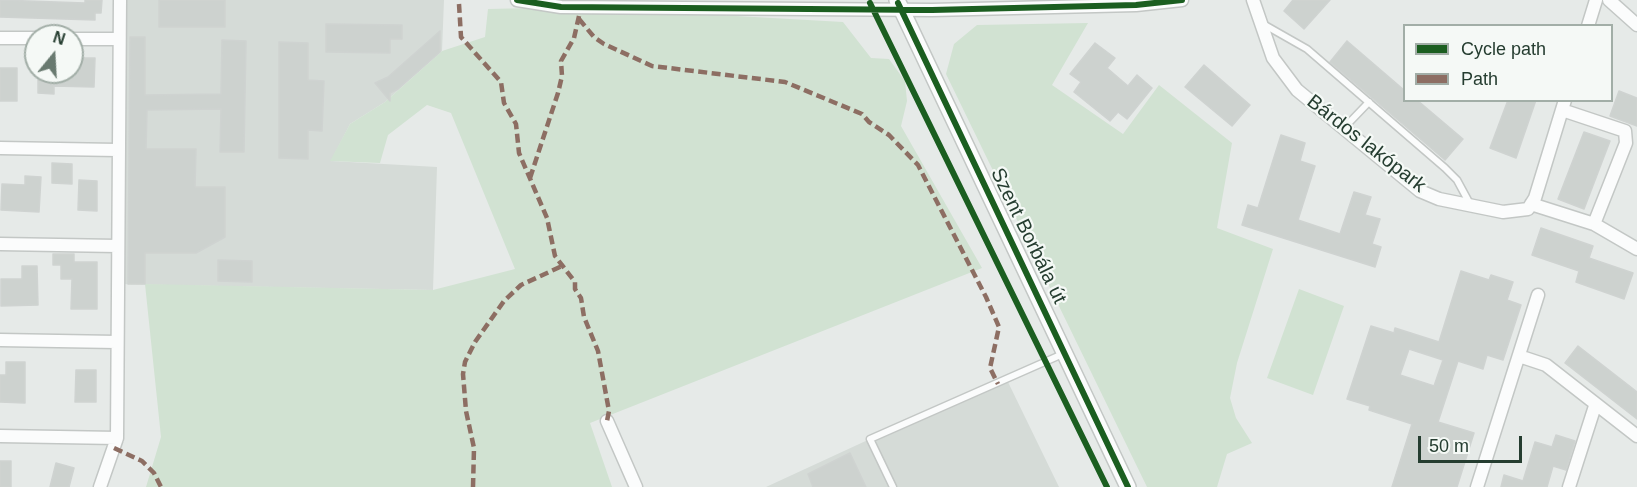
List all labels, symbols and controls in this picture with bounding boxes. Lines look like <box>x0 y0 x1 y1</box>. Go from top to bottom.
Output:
north arrow <box>24 24 84 84</box>
legend <box>1403 24 1613 102</box>
text: N <box>51 28 67 48</box>
text: Cycle path <box>1461 39 1546 59</box>
text: Path <box>1461 69 1498 89</box>
street label: Bárdos lakópark <box>1302 90 1430 198</box>
street label: Szent Borbála út <box>985 164 1071 308</box>
scale bar <box>1421 424 1524 462</box>
text: 50 m <box>1429 436 1469 456</box>

